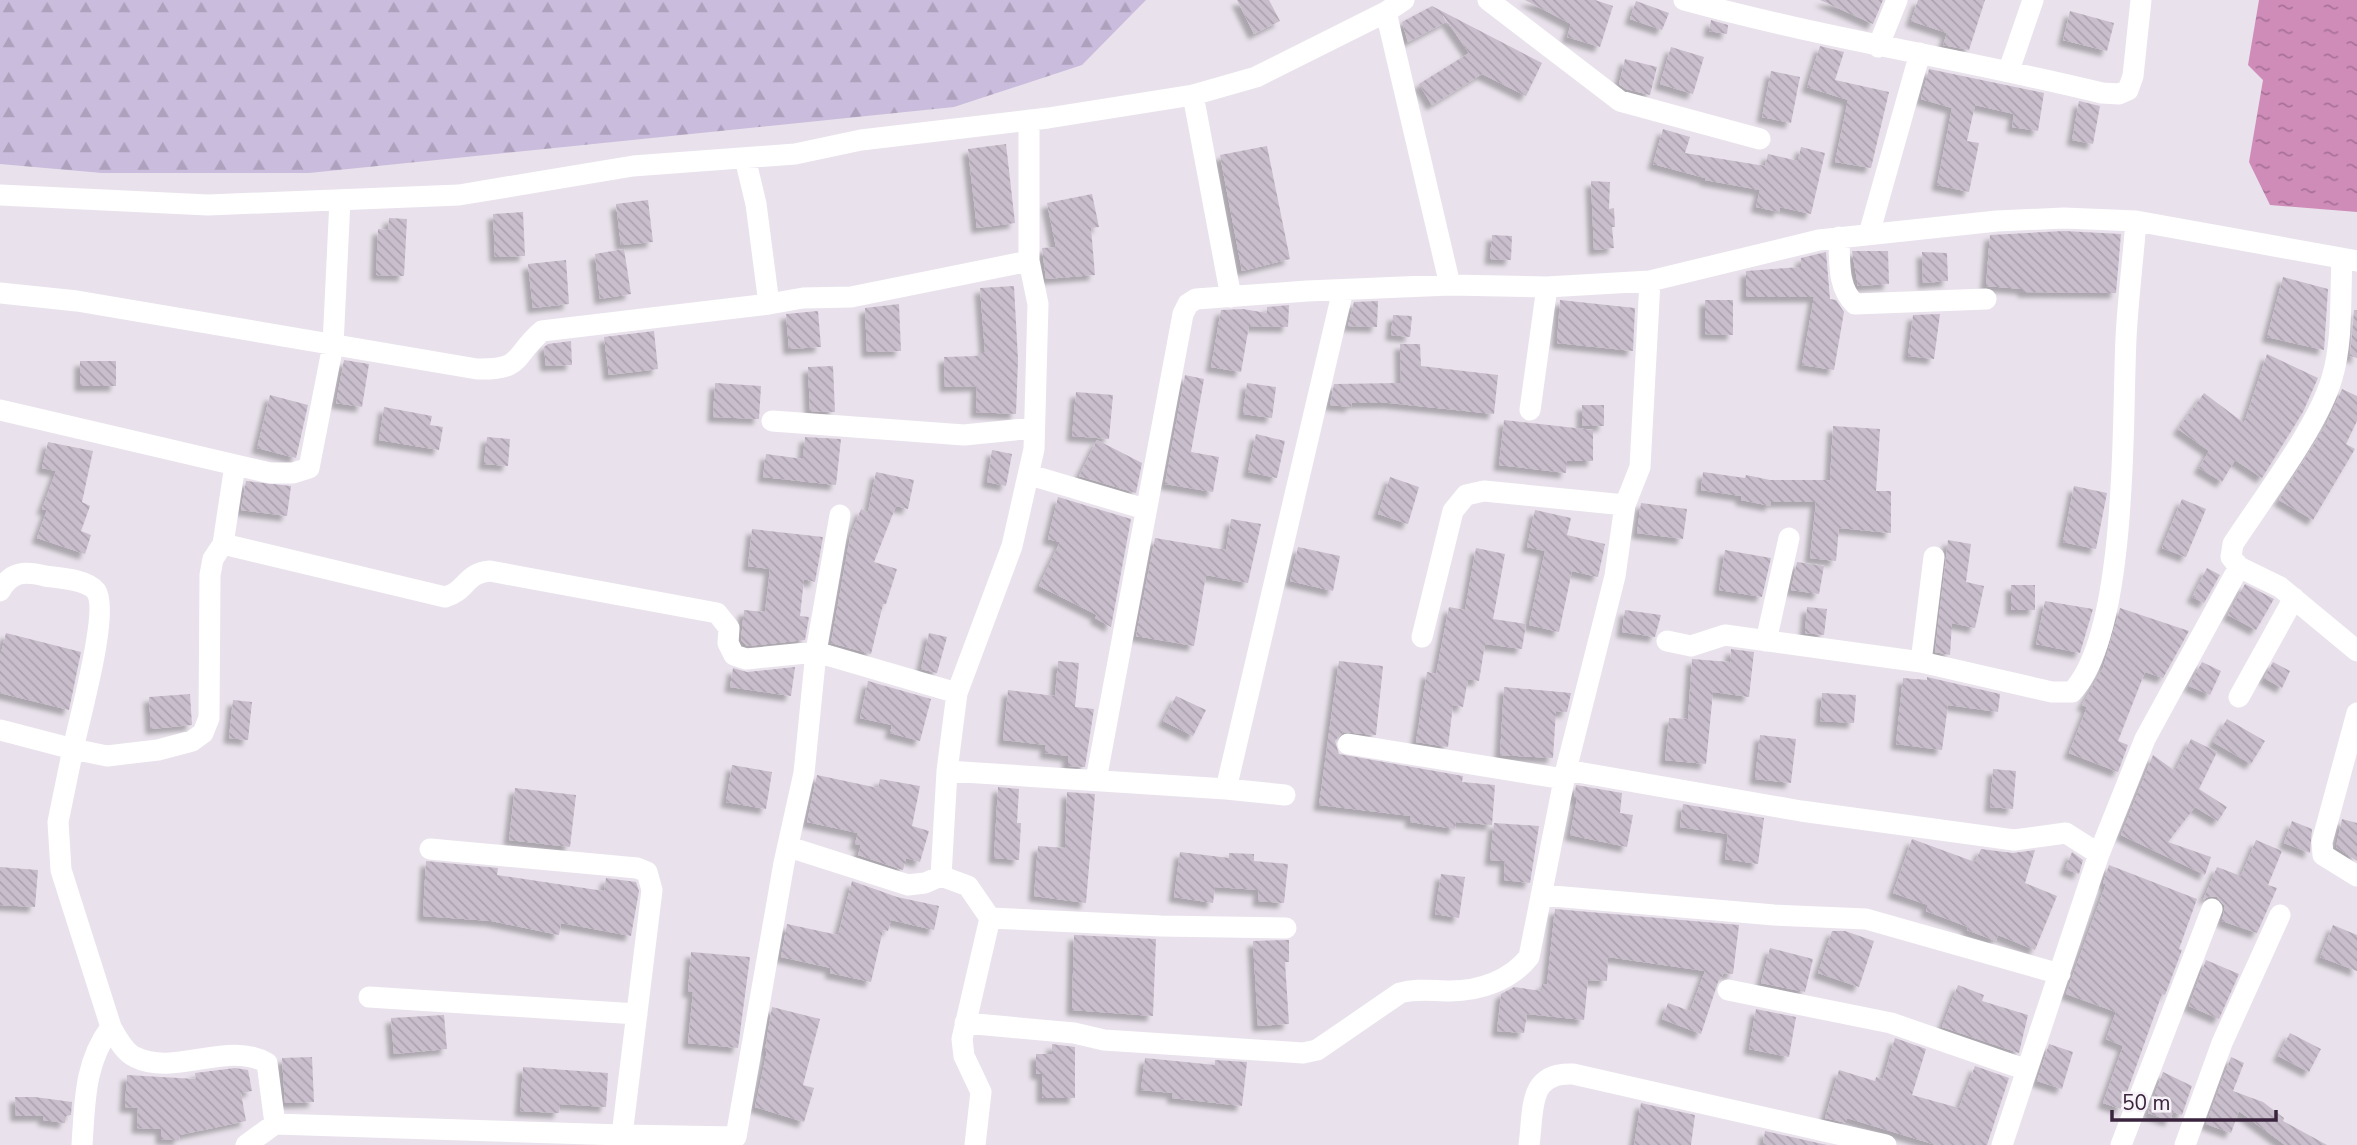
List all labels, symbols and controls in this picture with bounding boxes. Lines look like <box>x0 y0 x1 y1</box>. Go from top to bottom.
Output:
scale bar <box>2112 1078 2276 1122</box>
text: 50 m <box>2122 1089 2171 1117</box>

